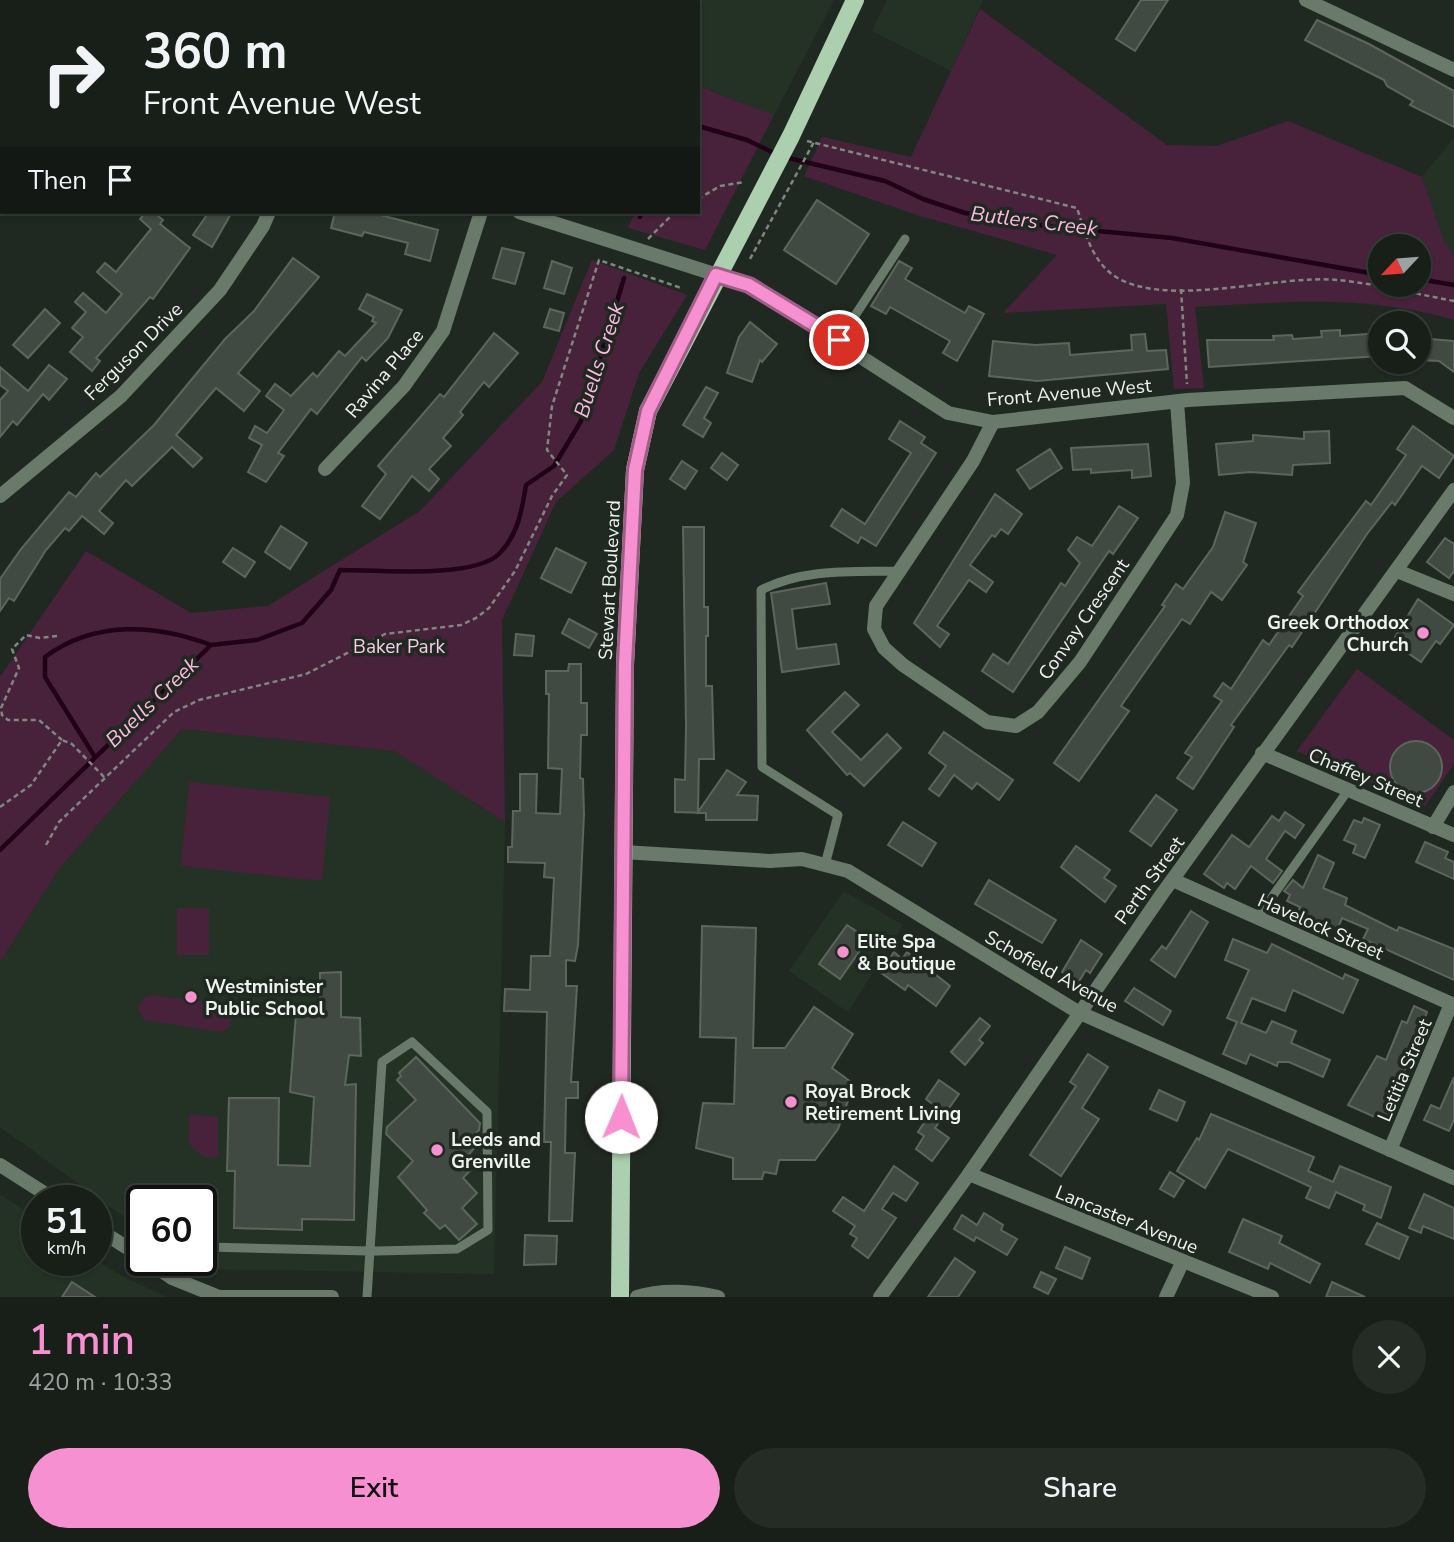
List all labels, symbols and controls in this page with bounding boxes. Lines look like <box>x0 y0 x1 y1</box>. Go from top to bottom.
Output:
text: 360 m <box>143 18 287 85</box>
icon: right <box>28 28 119 119</box>
text: Front Avenue West <box>143 82 421 125</box>
icon: arrive <box>101 161 139 199</box>
text: Then <box>28 163 87 198</box>
water label: Butlers Creek <box>969 199 1100 243</box>
north arrow <box>1368 234 1432 298</box>
map controls <box>1368 234 1431 374</box>
street label: Ferguson Drive <box>79 297 189 407</box>
water label: Buells Creek <box>567 298 631 421</box>
pin <box>809 310 869 370</box>
button: search <box>1368 311 1431 374</box>
icon: arrive <box>820 321 858 359</box>
street label: Ravina Place <box>340 324 430 424</box>
street label: Front Avenue West <box>986 373 1153 413</box>
street label: Stewart Boulevard <box>593 500 627 661</box>
street label: Convay Crescent <box>1032 553 1136 685</box>
place label: Greek Orthodox Church <box>1267 610 1410 658</box>
marker: Greek Orthodox Church <box>1415 625 1431 641</box>
park label: Baker Park <box>353 634 445 660</box>
water label: Buells Creek <box>99 650 205 754</box>
street label: Chaffey Street <box>1304 742 1427 814</box>
street label: Perth Street <box>1109 831 1191 930</box>
street label: Havelock Street <box>1253 888 1388 966</box>
street label: Schofield Avenue <box>980 924 1123 1019</box>
place label: Elite Spa & Boutique <box>857 929 956 977</box>
marker: Elite Spa & Boutique <box>835 944 851 960</box>
place label: Westminister Public School <box>205 974 325 1022</box>
marker: Westminister Public School <box>183 989 199 1005</box>
street label: Letitia Street <box>1372 1015 1438 1126</box>
place label: Royal Brock Retirement Living <box>805 1079 961 1127</box>
position arrow <box>584 1080 658 1154</box>
marker: Royal Brock Retirement Living <box>783 1094 799 1110</box>
place label: Leeds and Grenville <box>451 1127 541 1175</box>
marker: Leeds and Grenville <box>429 1142 445 1158</box>
street label: Lancaster Avenue <box>1051 1179 1202 1260</box>
speed limit sign: 60 <box>126 1185 217 1276</box>
text: 51 <box>45 1198 88 1245</box>
text: km/h <box>47 1236 86 1260</box>
text: 1 min <box>28 1312 135 1369</box>
button: close <box>1352 1320 1426 1394</box>
text: 420 m · 10:33 <box>28 1367 173 1398</box>
button: Exit <box>28 1448 720 1528</box>
button: Share <box>734 1448 1426 1528</box>

